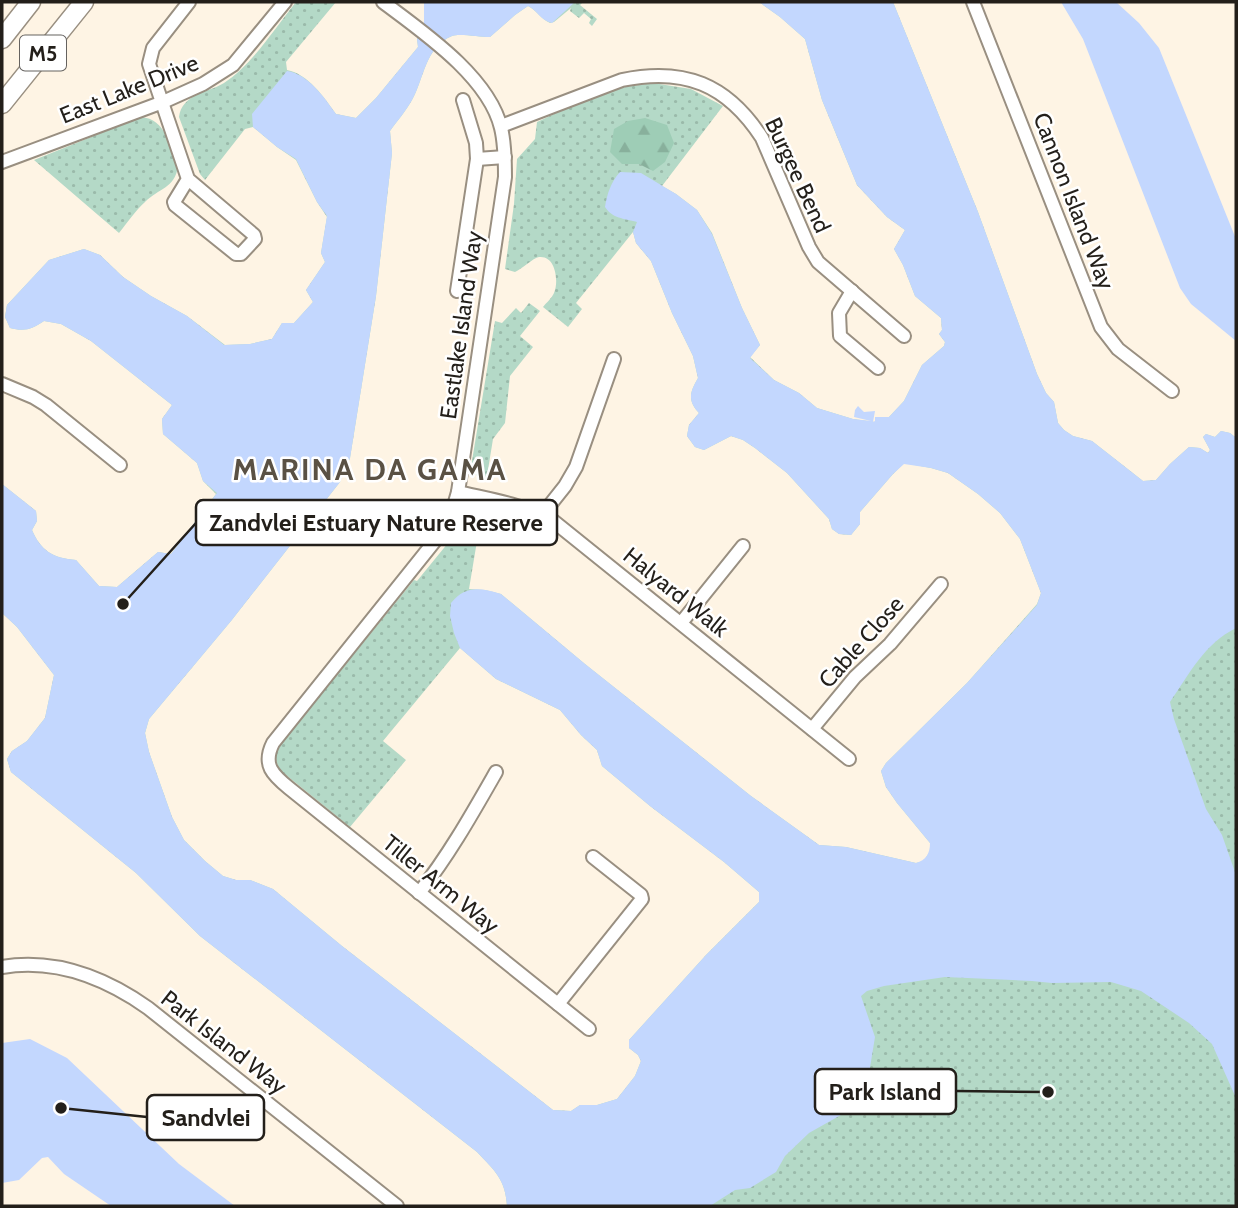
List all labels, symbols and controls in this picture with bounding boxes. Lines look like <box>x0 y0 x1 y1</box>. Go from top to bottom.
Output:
road number: M5 <box>20 36 66 70</box>
street label: East Lake Drive <box>56 48 203 130</box>
street label: Cannon Island Way <box>1027 109 1121 294</box>
street label: Burgee Bend <box>759 113 837 237</box>
street label: Eastlake Island Way <box>434 229 488 421</box>
district label: MARINA DA GAMA <box>233 451 507 488</box>
callout: Zandvlei Estuary Nature Reserve <box>196 500 557 545</box>
text: Zandvlei Estuary Nature Reserve <box>209 508 543 537</box>
street label: Halyard Walk <box>618 541 735 643</box>
street label: Cable Close <box>813 590 910 694</box>
street label: Tiller Arm Way <box>377 829 505 940</box>
street label: Park Island Way <box>155 984 293 1100</box>
callout: Park Island <box>815 1069 956 1114</box>
text: Park Island <box>829 1077 941 1106</box>
callout: Sandvlei <box>147 1095 264 1140</box>
text: Sandvlei <box>161 1103 251 1132</box>

